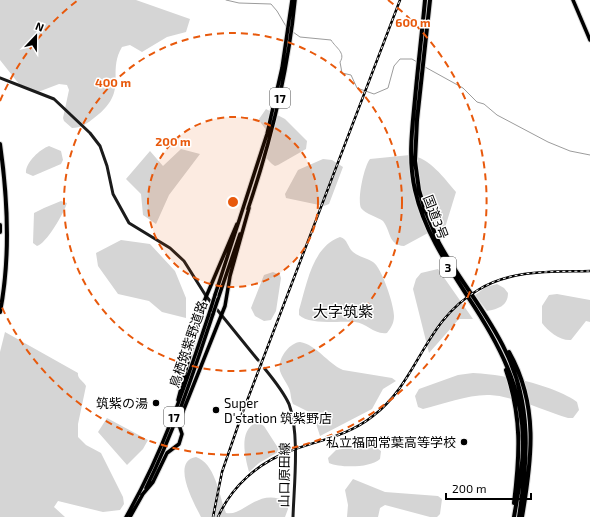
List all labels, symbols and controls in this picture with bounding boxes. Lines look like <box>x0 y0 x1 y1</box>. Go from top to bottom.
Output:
text: 600 m <box>395 15 431 29</box>
north arrow <box>16 16 56 56</box>
text: N <box>34 19 46 34</box>
text: 400 m <box>95 75 131 89</box>
road number: 17 <box>270 88 290 108</box>
text: 200 m <box>155 134 191 148</box>
street label: 国道3号 <box>420 193 452 241</box>
centre of rings <box>226 195 240 209</box>
road number: 3 <box>440 257 456 277</box>
street label: 鳥栖筑紫野道路 <box>166 298 210 390</box>
district label: 大字筑紫 <box>313 302 373 320</box>
place label: 筑紫の湯 <box>96 395 148 411</box>
place label: Super D'station 筑紫野店 <box>224 395 332 426</box>
marker: 筑紫の湯 <box>151 398 161 408</box>
marker: Super D'station 筑紫野店 <box>211 405 221 415</box>
road number: 17 <box>164 407 184 427</box>
place label: 私立福岡常葉高等学校 <box>326 434 456 450</box>
marker: 私立福岡常葉高等学校 <box>459 437 469 447</box>
street label: 山口原田線 <box>275 442 293 508</box>
scale bar <box>446 475 531 501</box>
text: 200 m <box>452 481 486 495</box>

